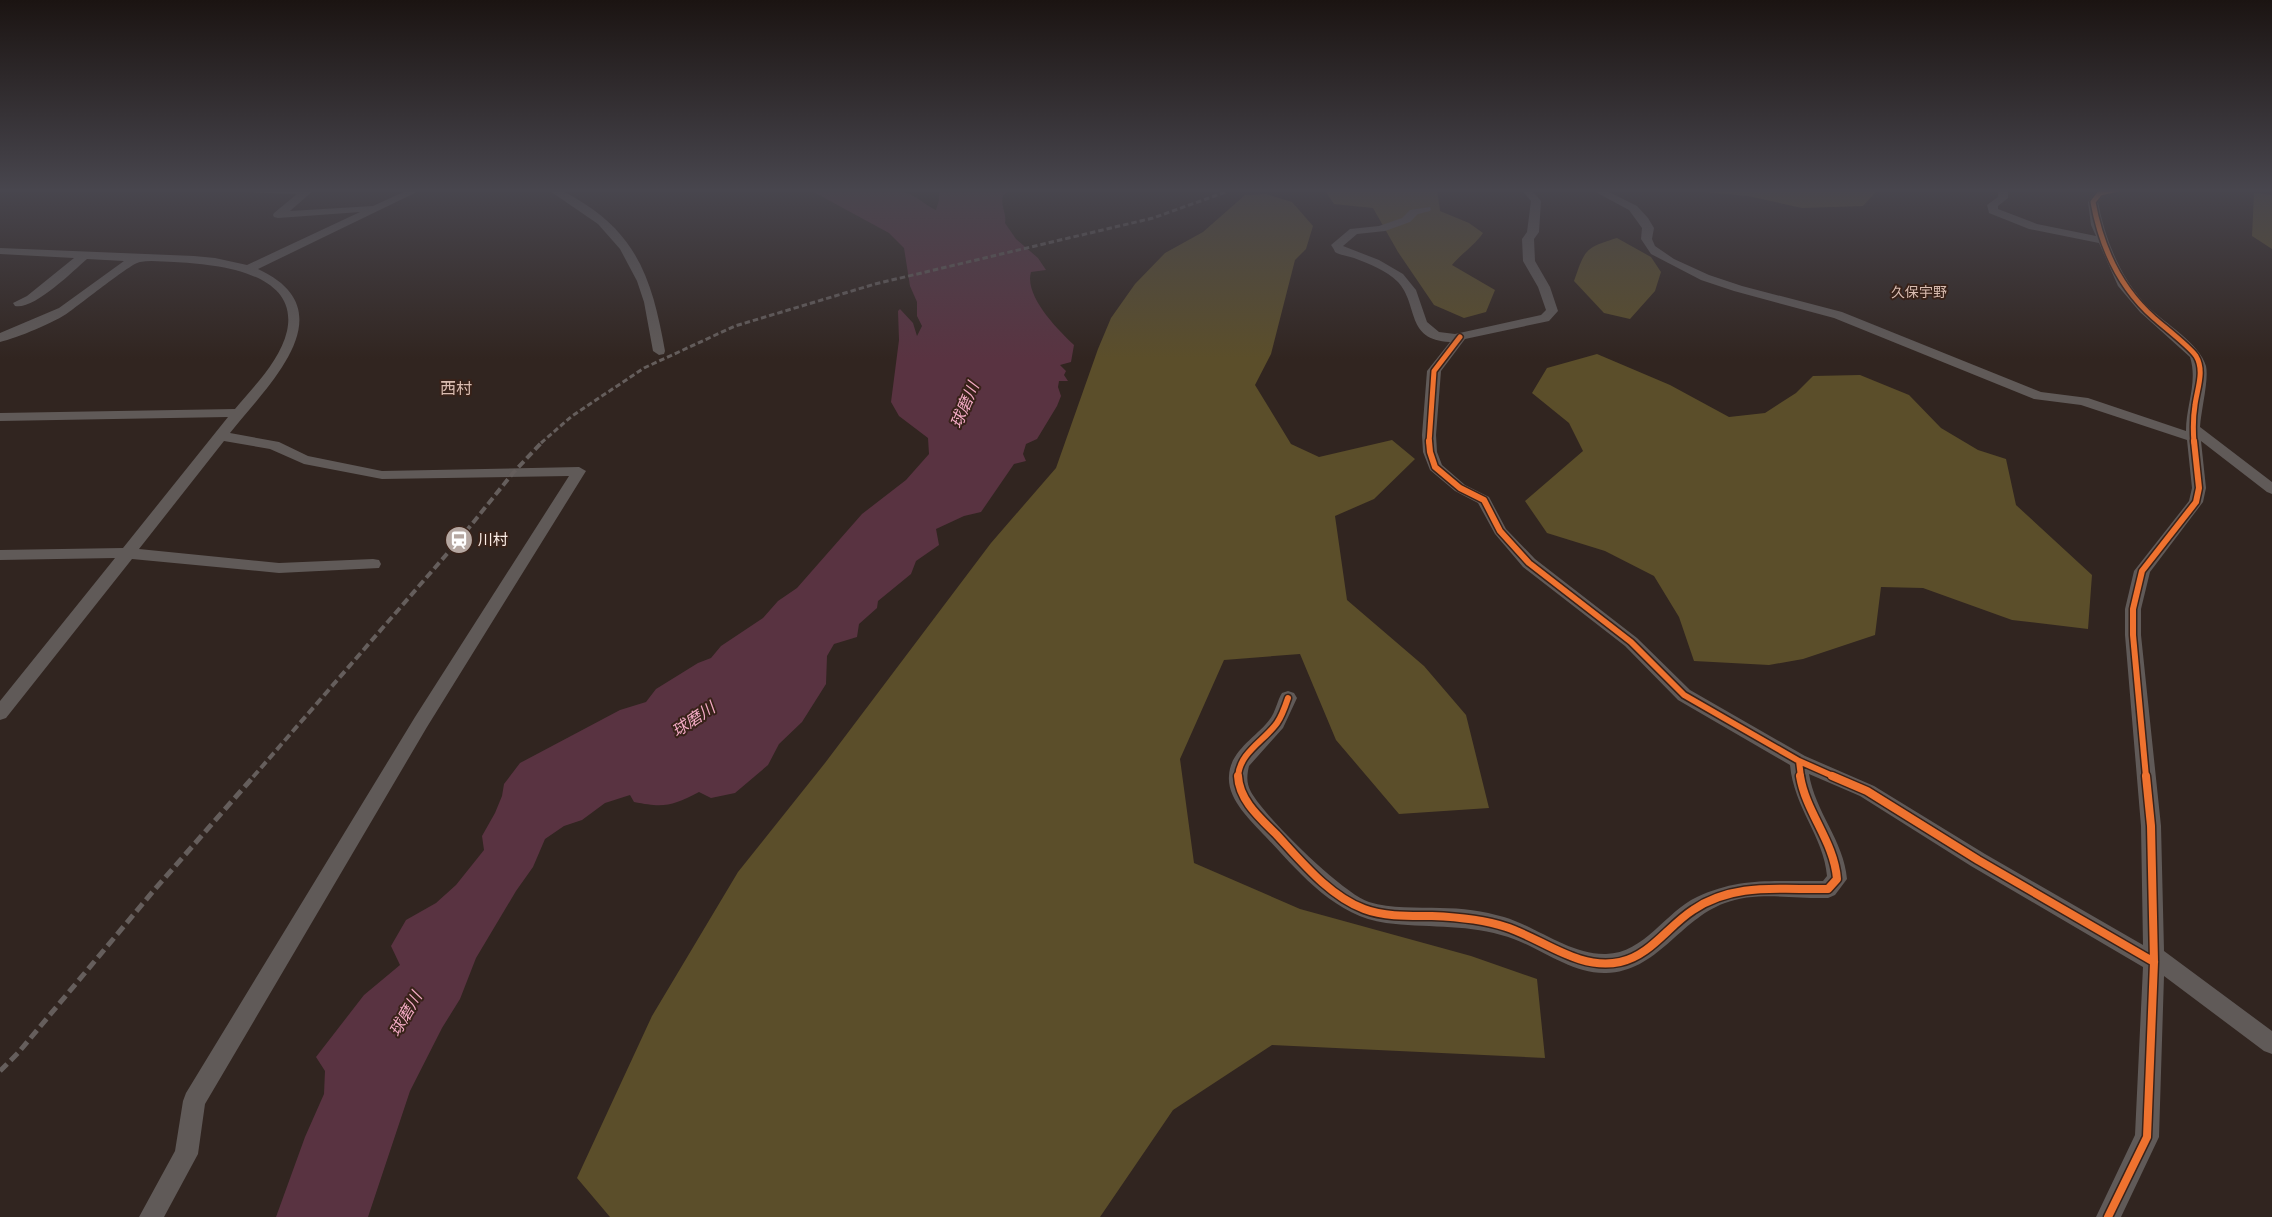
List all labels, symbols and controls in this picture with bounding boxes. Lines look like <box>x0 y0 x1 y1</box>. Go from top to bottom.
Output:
district label: 久保宇野 <box>1891 282 1947 301</box>
district label: 西村 <box>440 377 472 399</box>
water label: 球磨川 <box>944 377 984 431</box>
station icon: 川村 <box>444 525 474 555</box>
place label: 川村 <box>478 529 508 549</box>
water label: 球磨川 <box>667 695 721 742</box>
water label: 球磨川 <box>383 986 428 1040</box>

